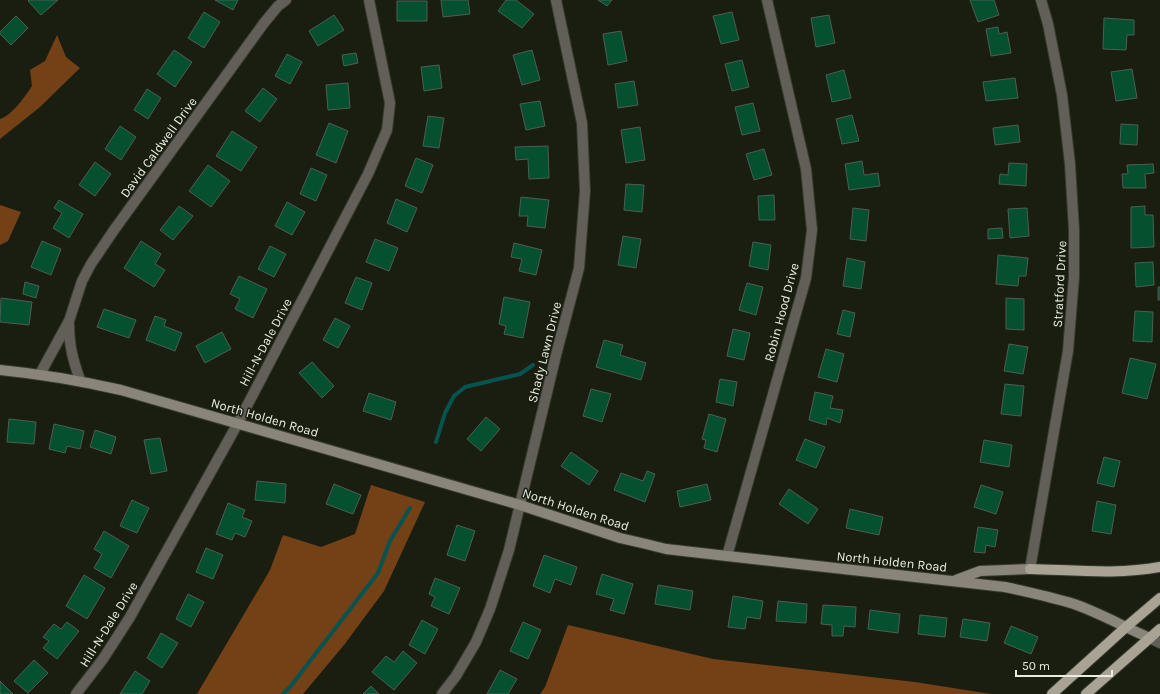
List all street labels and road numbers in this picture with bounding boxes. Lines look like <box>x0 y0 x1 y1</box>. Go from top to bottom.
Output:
street label: David Caldwell Drive <box>117 94 200 200</box>
street label: Stratford Drive <box>1050 240 1069 328</box>
street label: Robin Hood Drive <box>761 261 802 363</box>
street label: Hill-N-Dale Drive <box>236 295 295 389</box>
street label: Shady Lawn Drive <box>525 300 564 404</box>
street label: North Holden Road <box>209 395 320 440</box>
street label: North Holden Road <box>521 485 631 534</box>
street label: North Holden Road <box>836 548 948 575</box>
street label: Hill-N-Dale Drive <box>76 579 141 669</box>

